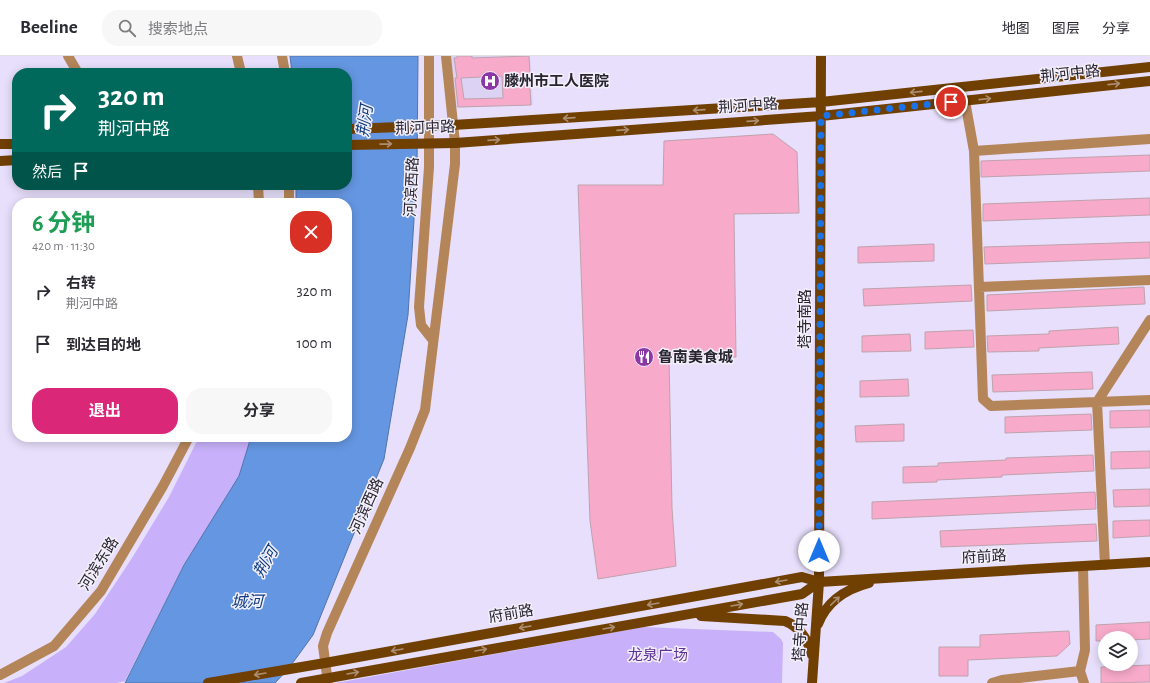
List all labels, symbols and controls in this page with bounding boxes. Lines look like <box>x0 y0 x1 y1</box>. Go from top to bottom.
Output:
search box <box>102 10 382 46</box>
icon: search <box>116 17 138 39</box>
text: Beeline <box>20 18 78 37</box>
text: 搜索地点 <box>148 22 208 37</box>
text: 地图 <box>1002 22 1030 36</box>
text: 图层 <box>1052 22 1080 36</box>
text: 分享 <box>1102 22 1130 36</box>
street label: 荆河中路 <box>1039 62 1101 85</box>
hospital icon: 滕州市工人医院 <box>479 70 501 92</box>
place label: 滕州市工人医院 <box>504 72 609 89</box>
one-way arrow <box>1108 81 1121 88</box>
text: 320 m <box>98 83 165 111</box>
icon: right <box>32 84 84 136</box>
pin <box>934 85 968 119</box>
one-way arrow <box>910 88 923 96</box>
icon: arrive <box>940 91 962 113</box>
street label: 荆河中路 <box>717 95 778 116</box>
one-way arrow <box>978 95 991 103</box>
water label: 荆河 <box>354 101 376 138</box>
one-way arrow <box>692 106 705 113</box>
one-way arrow <box>563 114 576 121</box>
one-way arrow <box>746 117 759 124</box>
street label: 荆河中路 <box>395 118 455 137</box>
text: 荆河中路 <box>98 121 170 139</box>
one-way arrow <box>616 127 629 134</box>
one-way arrow <box>487 136 500 143</box>
one-way arrow <box>379 140 392 148</box>
street label: 河滨西路 <box>402 157 421 217</box>
icon: arrive <box>70 160 92 182</box>
text: 然后 <box>32 165 62 180</box>
button: close <box>290 211 332 253</box>
text: 6 分钟 <box>32 212 95 236</box>
text: 420 m · 11:30 <box>32 240 95 253</box>
text: 右转 <box>66 276 96 291</box>
icon: right <box>32 281 54 303</box>
text: 320 m <box>297 284 332 299</box>
street label: 塔寺南路 <box>797 289 813 349</box>
text: 荆河中路 <box>66 298 118 311</box>
icon: arrive <box>32 333 54 355</box>
text: 100 m <box>297 336 332 351</box>
text: 到达目的地 <box>66 338 141 353</box>
restaurant icon: 鲁南美食城 <box>633 346 655 368</box>
place label: 鲁南美食城 <box>658 348 733 365</box>
button: 退出 <box>32 388 178 434</box>
button: 分享 <box>186 388 332 434</box>
street label: 河滨西路 <box>347 475 386 536</box>
position arrow <box>798 530 840 572</box>
street label: 河滨东路 <box>76 534 121 593</box>
water label: 荆河 <box>250 541 282 580</box>
street label: 府前路 <box>961 547 1007 566</box>
one-way arrow <box>775 577 788 585</box>
water label: 城河 <box>231 593 266 610</box>
one-way arrow <box>830 596 840 605</box>
one-way arrow <box>647 600 660 608</box>
one-way arrow <box>730 601 743 609</box>
street label: 塔寺中路 <box>790 601 811 662</box>
street label: 府前路 <box>487 602 534 625</box>
one-way arrow <box>519 623 532 631</box>
one-way arrow <box>602 623 615 631</box>
map controls <box>1098 631 1138 671</box>
button: layers <box>1098 631 1138 671</box>
one-way arrow <box>391 646 404 654</box>
one-way arrow <box>474 646 487 654</box>
park label: 龙泉广场 <box>628 646 688 663</box>
one-way arrow <box>346 669 359 677</box>
one-way arrow <box>254 670 267 678</box>

